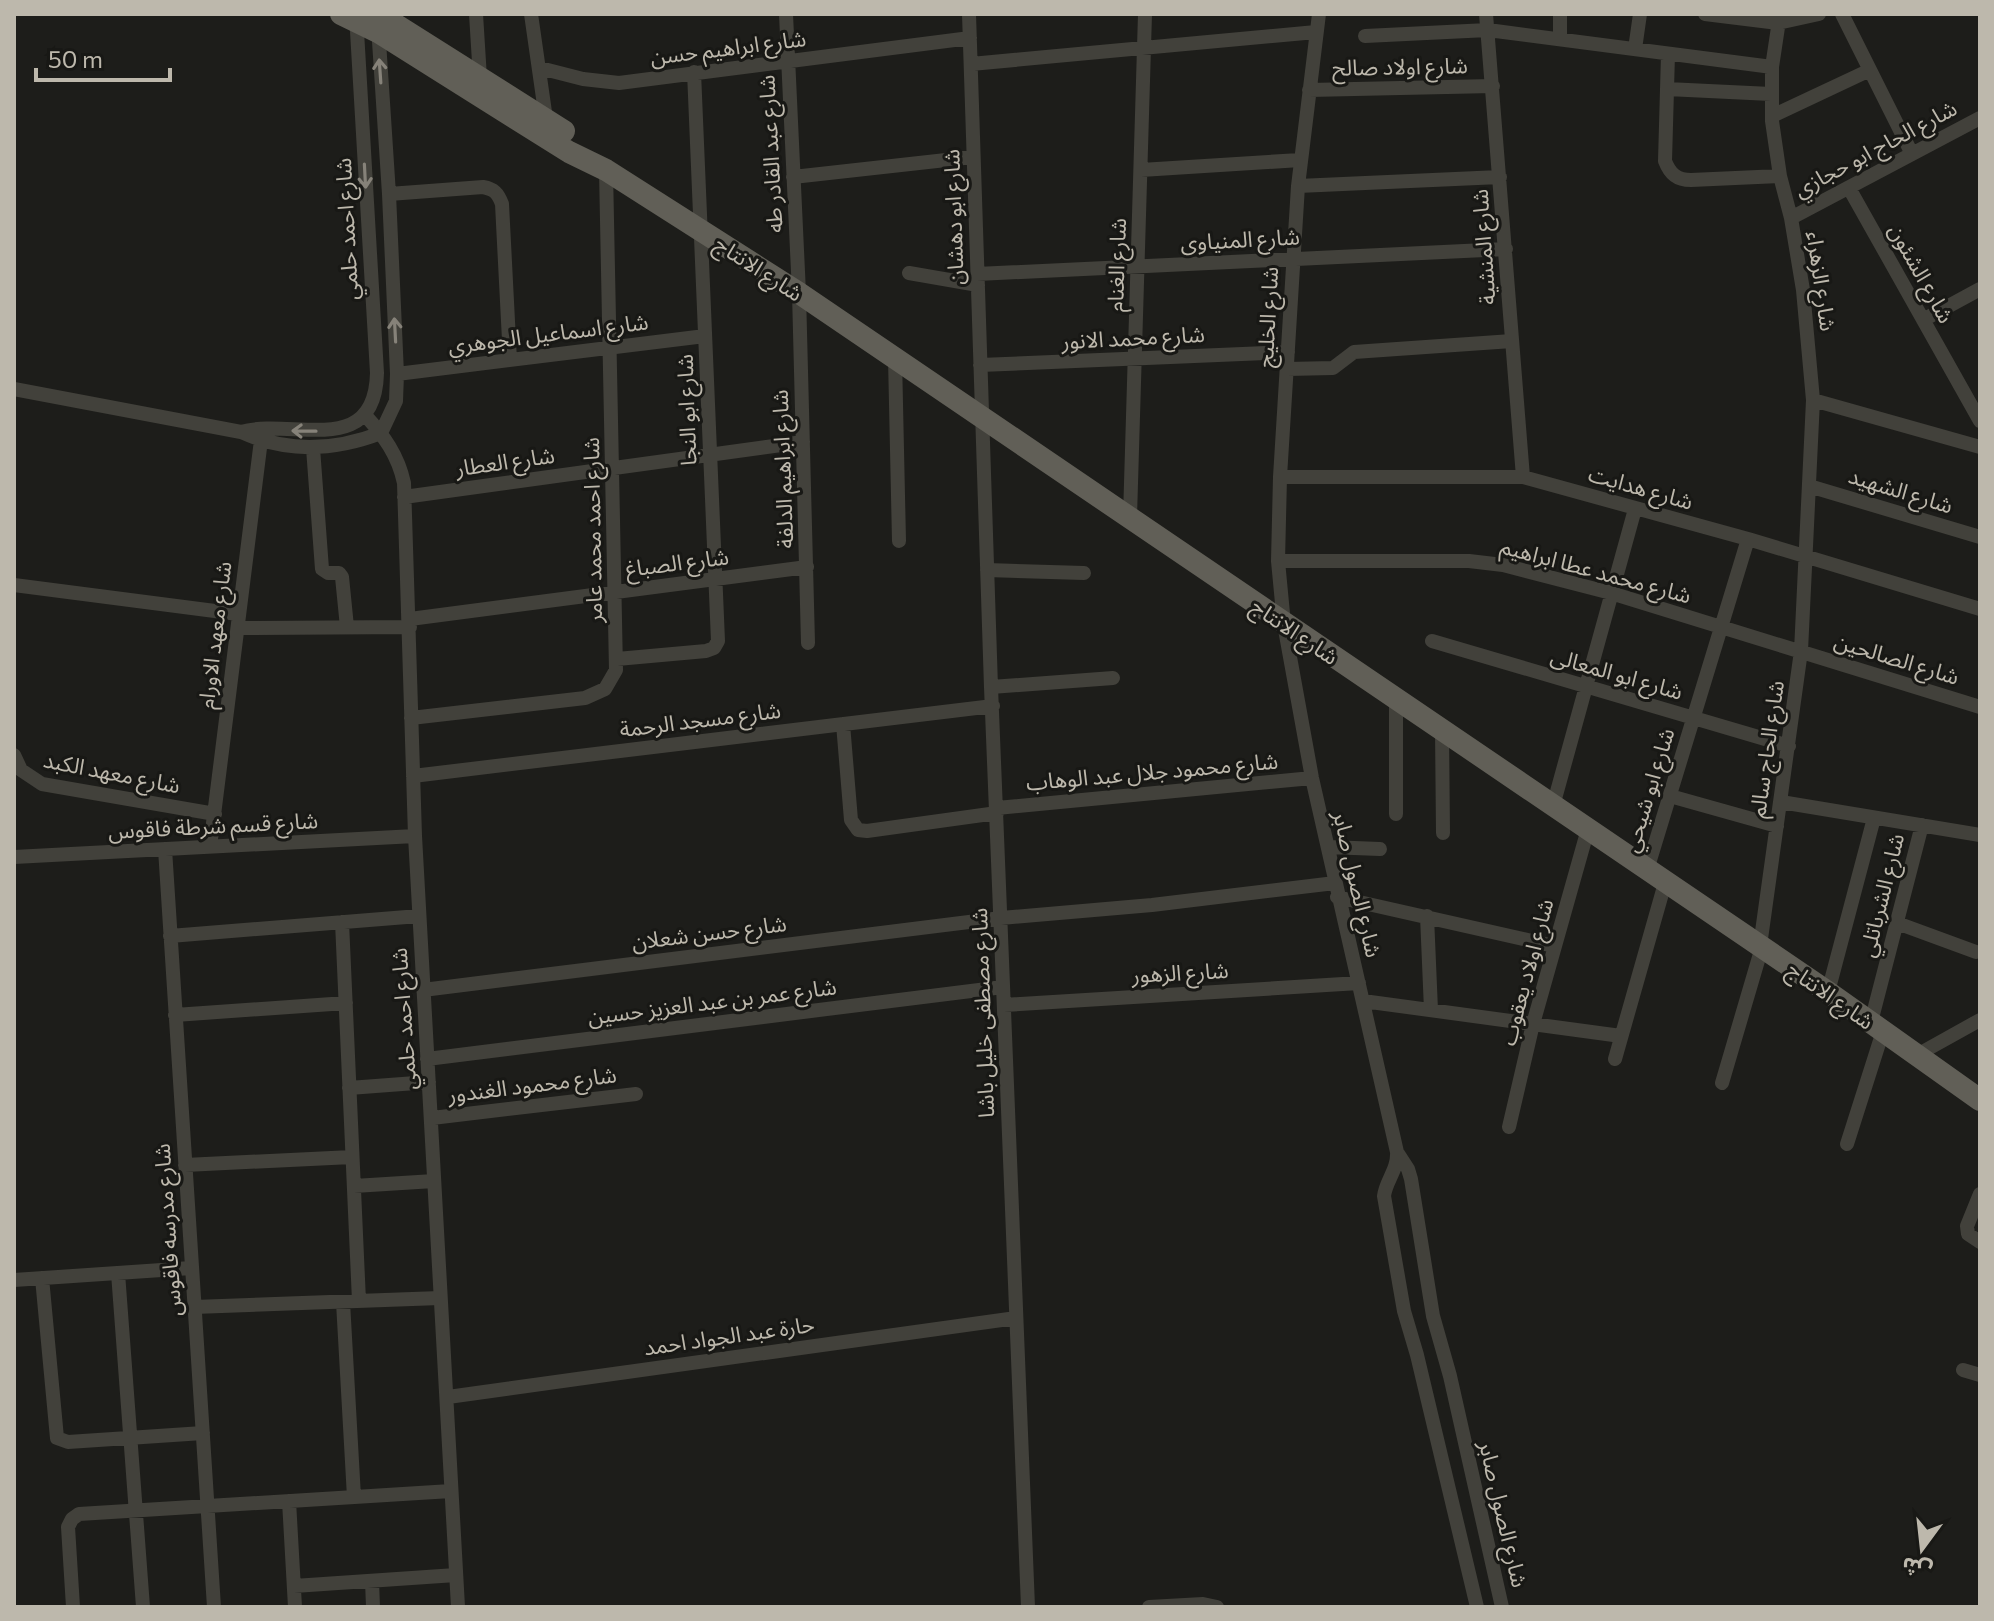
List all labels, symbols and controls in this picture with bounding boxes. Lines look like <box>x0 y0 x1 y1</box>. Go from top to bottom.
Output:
street label: شارع ابراهيم حسن <box>649 24 808 74</box>
scale bar <box>36 32 170 82</box>
text: 50 m <box>48 44 103 73</box>
street label: شارع اولاد صالح <box>1332 51 1468 85</box>
one-way arrow <box>372 58 387 85</box>
street label: شارع عبد القادر طه <box>752 74 792 234</box>
street label: شارع الحاج ابو حجازي <box>1789 94 1963 206</box>
street label: شارع ابو دهشان <box>937 148 973 285</box>
street label: شارع احمد حلمي <box>329 157 367 301</box>
one-way arrow <box>358 162 373 189</box>
street label: شارع المنشية <box>1465 188 1505 306</box>
street label: شارع الغنام <box>1101 218 1135 313</box>
street label: شارع الشئون <box>1880 218 1960 329</box>
street label: شارع المنياوى <box>1180 222 1301 260</box>
street label: شارع الزهراء <box>1798 229 1842 333</box>
street label: شارع الانتاج <box>708 230 808 310</box>
street label: شارع الخليج <box>1251 266 1287 368</box>
street label: شارع اسماعيل الجوهري <box>446 307 650 363</box>
one-way arrow <box>388 317 403 344</box>
street label: شارع محمد الانور <box>1060 320 1206 358</box>
street label: شارع ابو النجا <box>671 354 705 466</box>
street label: شارع ابراهيم الدلفة <box>766 389 802 549</box>
one-way arrow <box>291 423 318 438</box>
street label: شارع احمد محمد عامر <box>577 437 611 624</box>
street label: شارع العطار <box>453 441 557 485</box>
street label: شارع هدايت <box>1585 459 1696 519</box>
street label: شارع الشهيد <box>1844 461 1956 522</box>
street label: شارع محمد عطا ابراهيم <box>1497 532 1694 612</box>
street label: شارع الصباغ <box>624 542 731 586</box>
street label: شارع معهد الاورام <box>192 560 240 711</box>
street label: شارع الانتاج <box>1244 592 1344 673</box>
street label: شارع الصالحين <box>1830 626 1963 694</box>
street label: شارع ابو المعالى <box>1547 641 1686 709</box>
street label: شارع الحاج سالم <box>1743 679 1793 820</box>
street label: شارع مسجد الرحمة <box>618 696 783 746</box>
street label: شارع ابو شيحي <box>1616 725 1684 857</box>
street label: شارع معهد الكبد <box>41 746 183 802</box>
street label: شارع محمود جلال عبد الوهاب <box>1025 747 1279 799</box>
street label: شارع قسم شرطة فاقوس <box>107 806 319 848</box>
street label: شارع الصول صابر <box>1324 807 1388 961</box>
street label: شارع الشرباتلي <box>1853 830 1913 961</box>
street label: شارع اولاد يعقوب <box>1493 896 1562 1049</box>
street label: شارع مصطفى خليل باشا <box>965 907 1003 1119</box>
street label: شارع حسن شعلان <box>630 909 789 959</box>
street label: شارع احمد حلمي <box>385 947 426 1091</box>
street label: شارع الانتاج <box>1780 955 1880 1038</box>
street label: شارع الزهور <box>1130 956 1229 992</box>
street label: شارع عمر بن عبد العزيز حسين <box>586 972 838 1034</box>
street label: شارع محمود الغندور <box>445 1060 619 1112</box>
street label: شارع مدرسه فاقوس <box>148 1143 190 1317</box>
street label: حارة عبد الجواد احمد <box>642 1310 816 1361</box>
street label: شارع الصول صابر <box>1470 1437 1534 1591</box>
north arrow <box>1882 1509 1962 1589</box>
text: ش <box>1899 1552 1935 1586</box>

